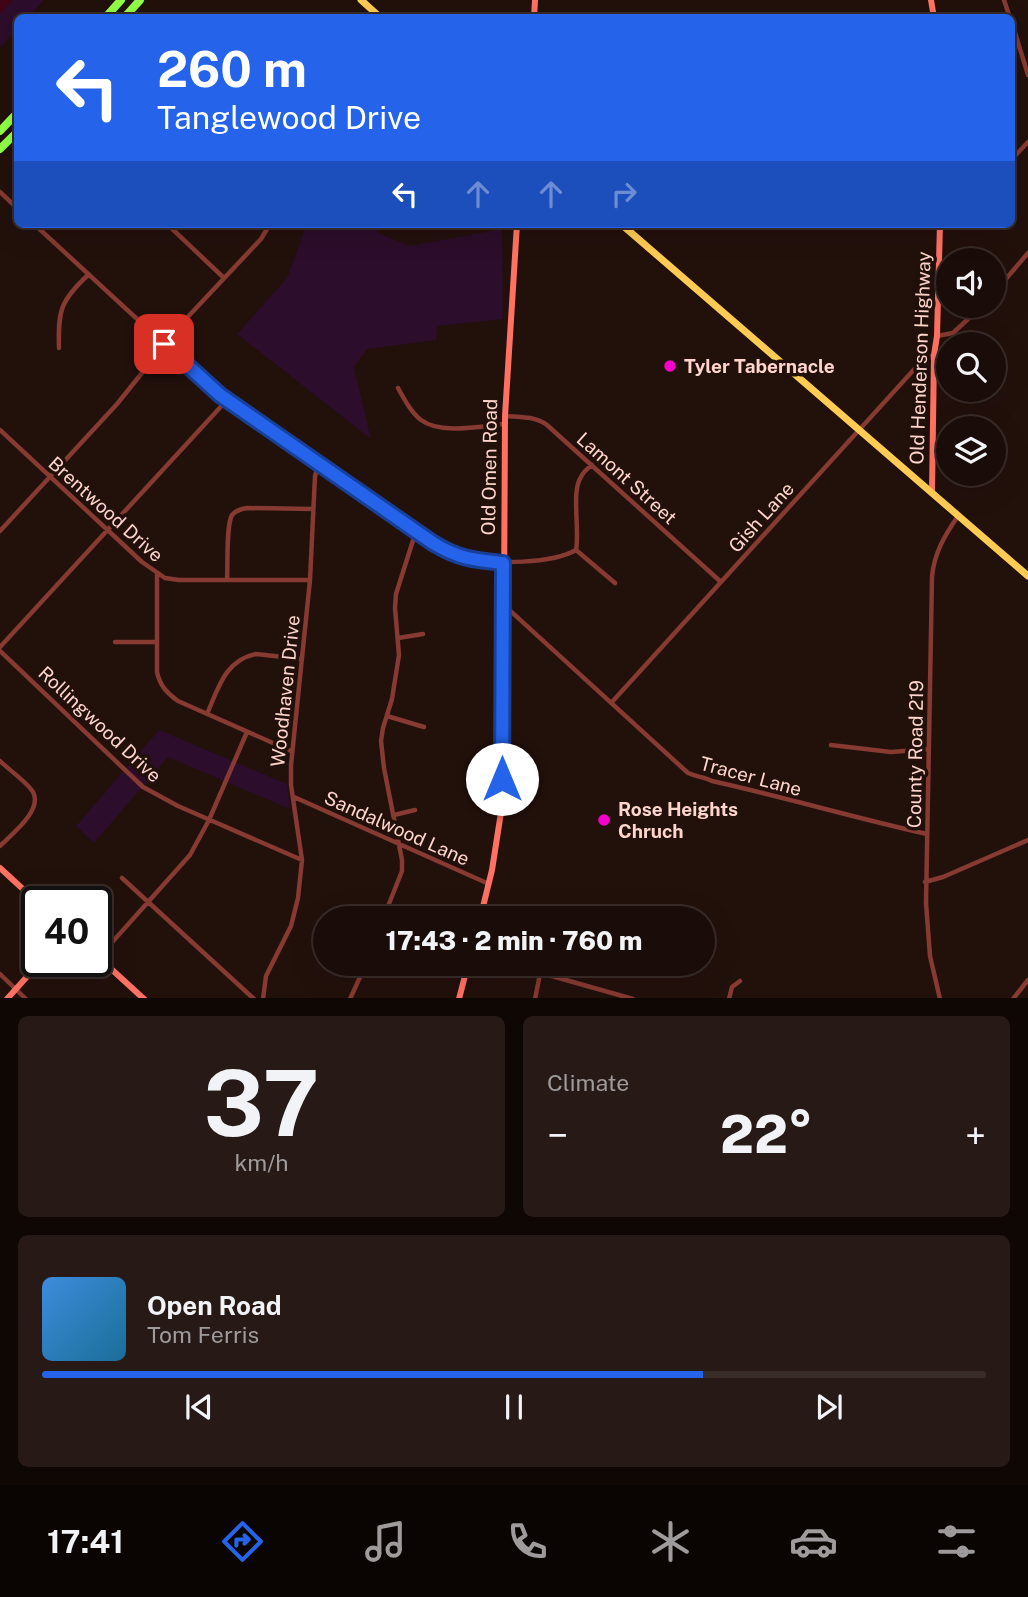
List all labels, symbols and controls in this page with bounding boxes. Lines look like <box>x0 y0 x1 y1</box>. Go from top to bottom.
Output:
text: 260 m <box>157 40 307 98</box>
icon: left <box>42 42 133 133</box>
text: Tanglewood Drive <box>157 99 421 136</box>
icon: left <box>386 175 424 213</box>
icon: ahead <box>459 175 497 213</box>
icon: ahead <box>532 175 570 213</box>
icon: right <box>605 175 643 213</box>
map controls <box>936 248 1006 486</box>
button: sound <box>936 248 1006 318</box>
street label: Old Henderson Highway <box>905 251 935 465</box>
pin <box>134 314 194 374</box>
icon: arrive <box>145 325 183 363</box>
button: search <box>936 332 1006 402</box>
place label: Tyler Tabernacle <box>684 355 835 377</box>
marker: Tyler Tabernacle <box>662 358 678 374</box>
street label: Old Omen Road <box>477 398 501 536</box>
button: layers <box>936 416 1006 486</box>
street label: Lamont Street <box>573 428 681 528</box>
street label: Brentwood Drive <box>44 452 168 566</box>
street label: Gish Lane <box>724 477 798 557</box>
street label: Woodhaven Drive <box>266 614 304 768</box>
street label: Rollingwood Drive <box>34 662 166 786</box>
street label: County Road 219 <box>903 680 927 828</box>
position arrow <box>465 742 539 816</box>
street label: Tracer Lane <box>698 752 804 800</box>
street label: Sandalwood Lane <box>321 786 473 870</box>
place label: Rose Heights Chruch <box>618 798 738 842</box>
marker: Rose Heights Chruch <box>596 812 612 828</box>
speed limit sign: 40 <box>21 886 112 977</box>
text: 17:43 · 2 min · 760 m <box>386 925 642 956</box>
text: 37 <box>204 1050 319 1156</box>
text: Climate <box>547 1069 629 1096</box>
text: 22° <box>720 1104 813 1165</box>
text: − <box>547 1113 568 1158</box>
text: + <box>965 1113 986 1158</box>
text: km/h <box>234 1149 289 1176</box>
text: Open Road <box>147 1290 282 1321</box>
text: Tom Ferris <box>147 1321 259 1348</box>
icon: previous <box>180 1388 218 1426</box>
icon: pause <box>495 1388 533 1426</box>
icon: next <box>810 1388 848 1426</box>
icon: directions <box>218 1517 267 1566</box>
icon: music <box>361 1517 410 1566</box>
icon: phone <box>503 1517 552 1566</box>
icon: climate <box>646 1517 695 1566</box>
icon: car <box>789 1517 838 1566</box>
icon: filters <box>932 1517 981 1566</box>
text: 17:41 <box>47 1523 124 1560</box>

